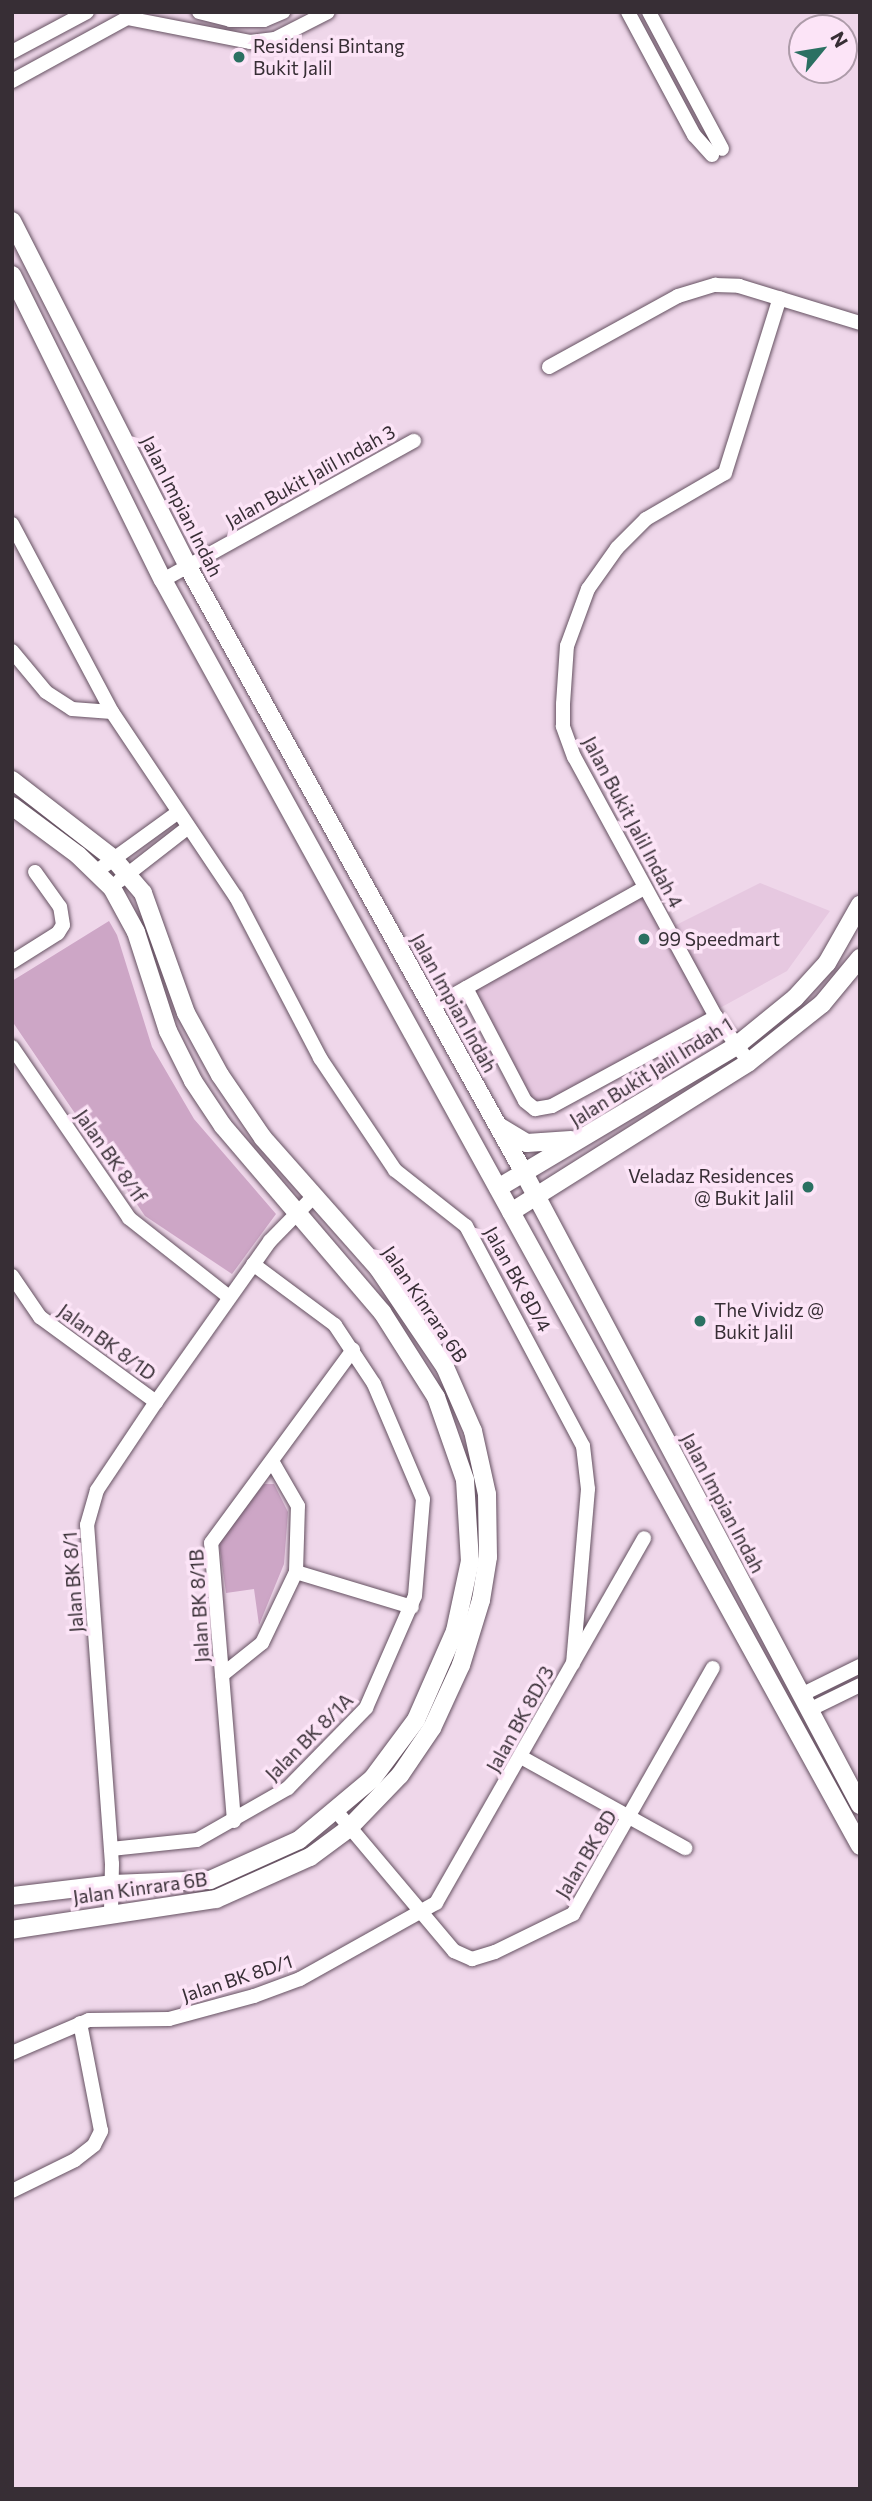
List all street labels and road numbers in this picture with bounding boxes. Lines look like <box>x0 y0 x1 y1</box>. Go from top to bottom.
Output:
street label: Jalan Bukit Jalil Indah 3 <box>221 420 399 532</box>
street label: Jalan Impian Indah <box>137 432 227 580</box>
street label: Jalan Bukit Jalil Indah 4 <box>578 732 688 912</box>
street label: Jalan Impian Indah <box>406 930 502 1076</box>
street label: Jalan Bukit Jalil Indah 1 <box>565 1013 737 1131</box>
street label: Jalan BK 8/1f <box>71 1105 151 1207</box>
street label: Jalan BK 8D/4 <box>480 1222 556 1336</box>
street label: Jalan Kinrara 6B <box>378 1242 472 1366</box>
street label: Jalan BK 8/1D <box>54 1299 160 1385</box>
street label: Jalan Impian Indah <box>676 1429 770 1577</box>
street label: Jalan BK 8/1 <box>58 1531 88 1633</box>
street label: Jalan BK 8/1B <box>185 1549 213 1663</box>
street label: Jalan BK 8D/3 <box>481 1662 559 1776</box>
street label: Jalan BK 8/1A <box>261 1689 357 1785</box>
street label: Jalan BK 8D <box>551 1806 621 1902</box>
street label: Jalan Kinrara 6B <box>71 1867 209 1909</box>
street label: Jalan BK 8D/1 <box>179 1949 295 2007</box>

